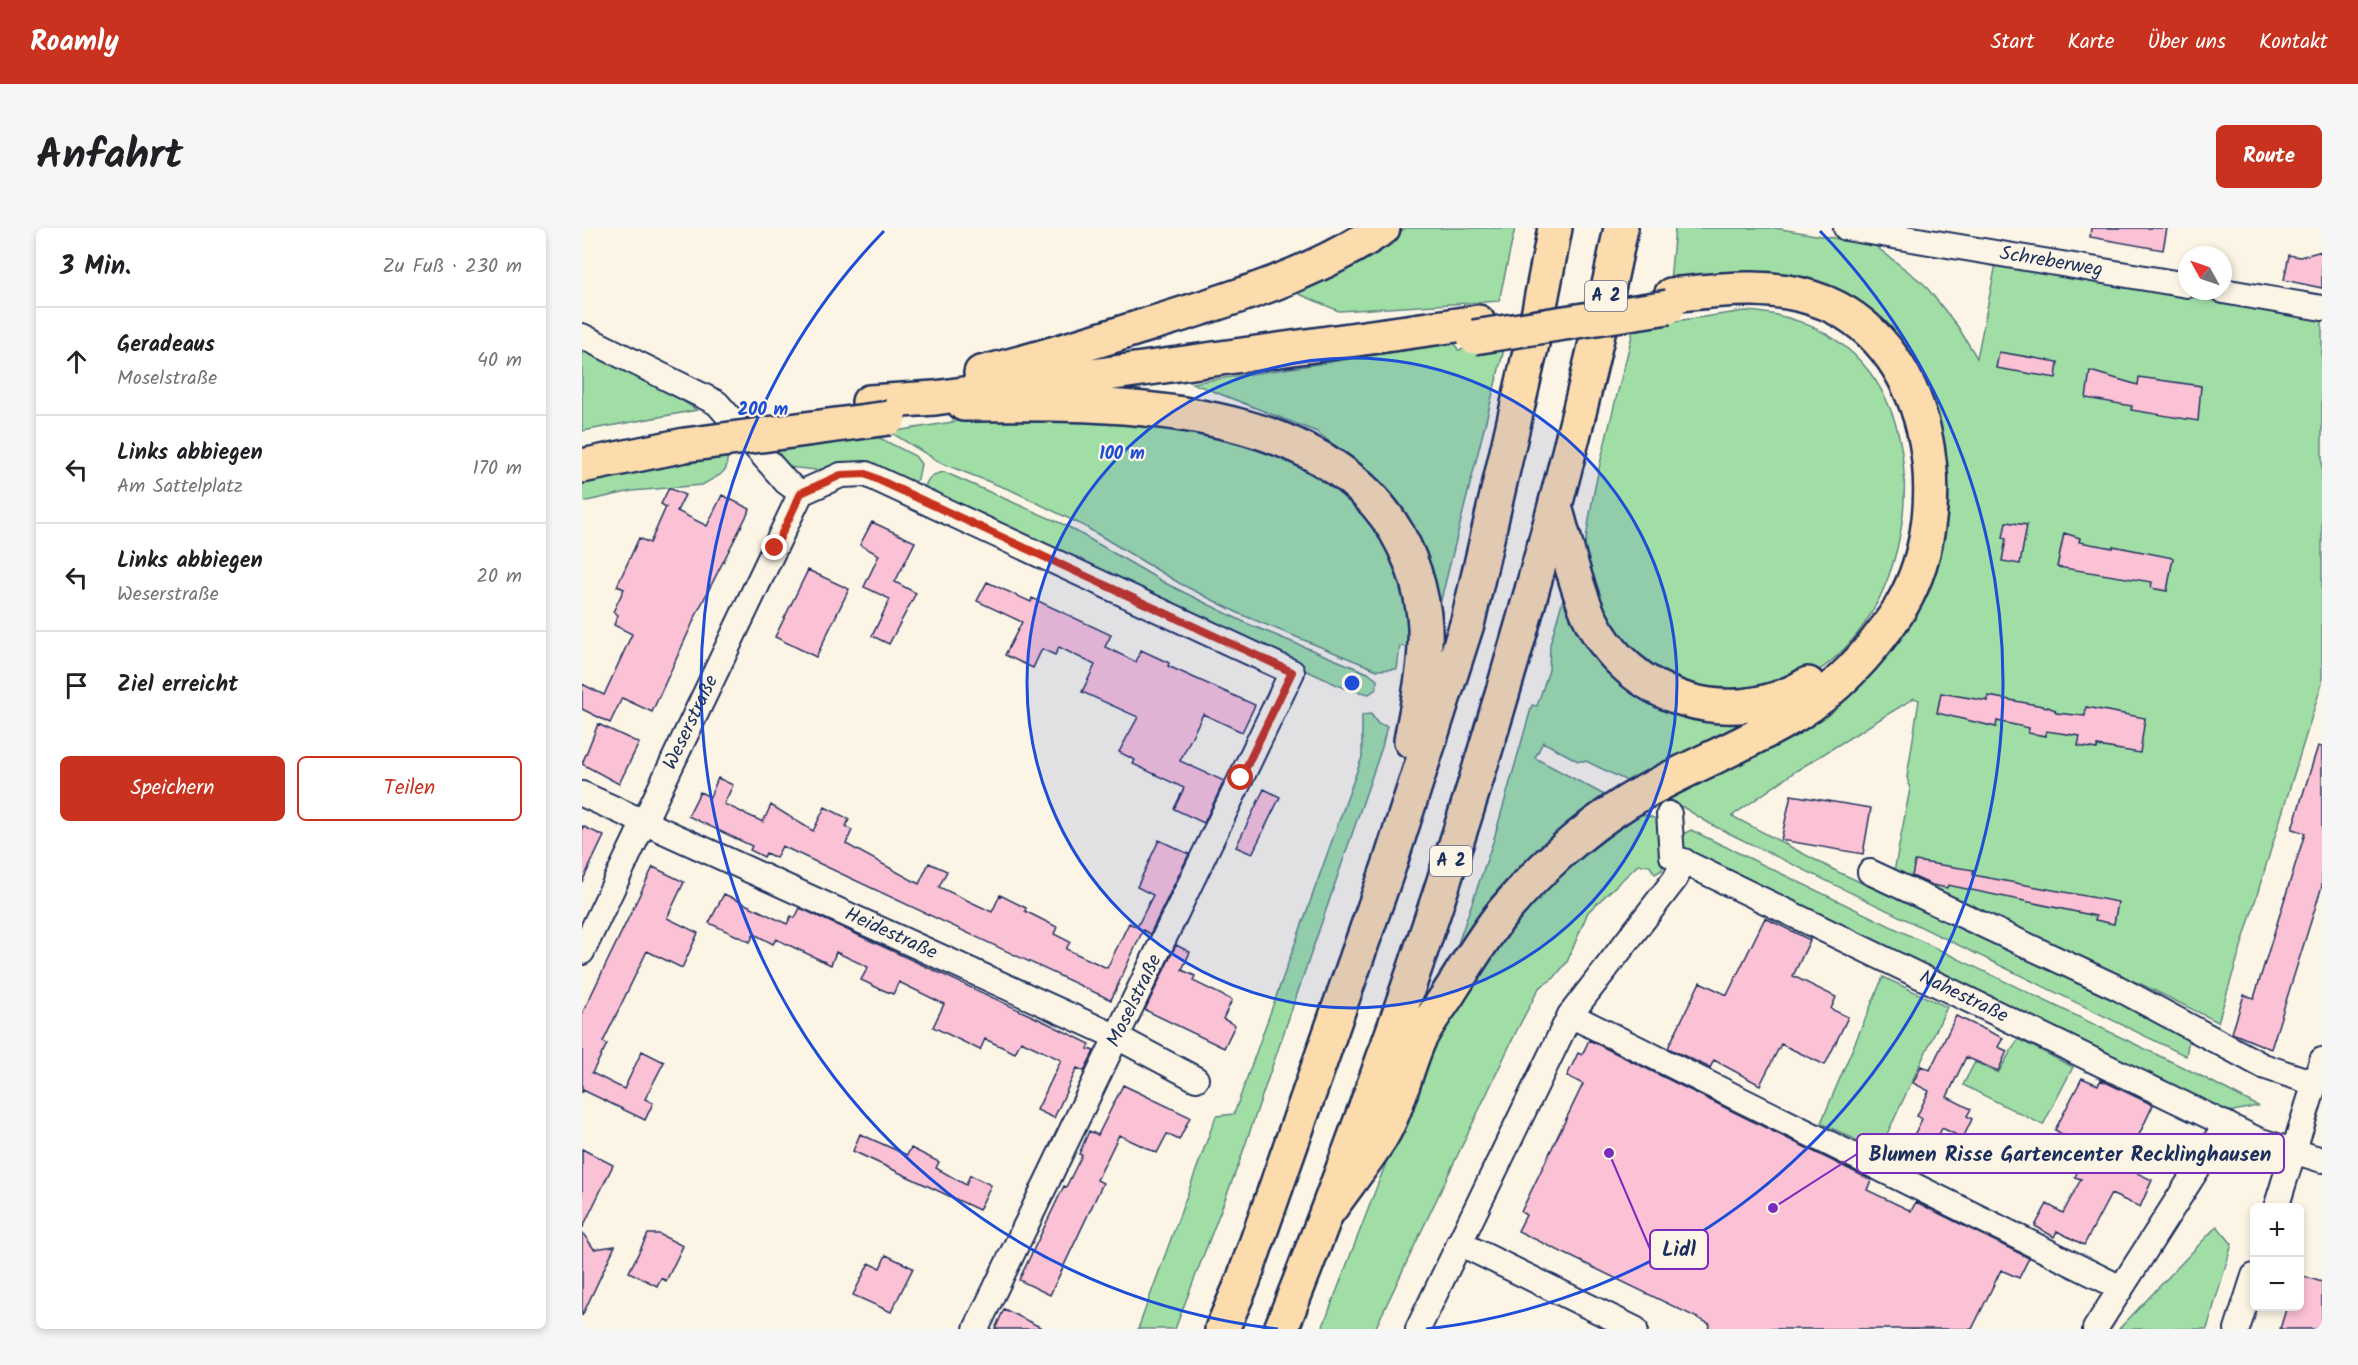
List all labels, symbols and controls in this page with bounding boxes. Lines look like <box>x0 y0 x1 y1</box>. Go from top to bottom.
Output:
text: Roamly <box>30 20 119 65</box>
text: Start <box>1990 26 2035 59</box>
text: Karte <box>2068 26 2114 59</box>
text: Über uns <box>2147 26 2226 59</box>
text: Kontakt <box>2259 26 2328 59</box>
text: Anfahrt <box>36 123 183 190</box>
button: Route <box>2216 125 2322 188</box>
street label: Schreberweg <box>1997 238 2105 287</box>
text: 3 Min. <box>60 246 131 288</box>
north arrow <box>2178 246 2232 300</box>
text: Zu Fuß · 230 m <box>382 251 522 283</box>
road number: A 2 <box>1585 281 1627 311</box>
text: Geradeaus <box>117 328 215 363</box>
icon: ahead <box>60 345 93 378</box>
text: 40 m <box>477 345 522 377</box>
text: Moselstraße <box>117 363 217 395</box>
text: 200 m <box>738 396 789 425</box>
text: Links abbiegen <box>117 436 263 471</box>
text: 100 m <box>1099 440 1145 469</box>
icon: left <box>60 453 93 486</box>
text: 170 m <box>473 453 522 485</box>
text: Am Sattelplatz <box>117 471 243 503</box>
route end <box>761 534 787 560</box>
text: Links abbiegen <box>117 544 263 579</box>
icon: left <box>60 561 93 594</box>
text: 20 m <box>476 561 522 593</box>
text: Weserstraße <box>117 579 219 611</box>
text: Ziel erreicht <box>117 668 238 703</box>
icon: arrive <box>60 669 93 702</box>
street label: Weserstraße <box>655 670 728 776</box>
centre of rings <box>1342 673 1362 693</box>
button: Speichern <box>60 756 285 821</box>
button: Teilen <box>297 756 522 821</box>
route start <box>1227 764 1253 790</box>
road number: A 2 <box>1430 846 1472 876</box>
street label: Heidestraße <box>839 899 942 969</box>
street label: Moselstraße <box>1099 949 1171 1053</box>
street label: Nahestraße <box>1913 962 2013 1033</box>
callout: Blumen Risse Gartencenter Recklinghausen <box>1857 1134 2284 1173</box>
text: Blumen Risse Gartencenter Recklinghausen <box>1869 1139 2271 1172</box>
map controls <box>2250 1203 2304 1311</box>
button: + <box>2250 1203 2304 1257</box>
callout: Lidl <box>1650 1230 1708 1269</box>
text: Lidl <box>1662 1234 1696 1267</box>
button: − <box>2250 1257 2304 1311</box>

